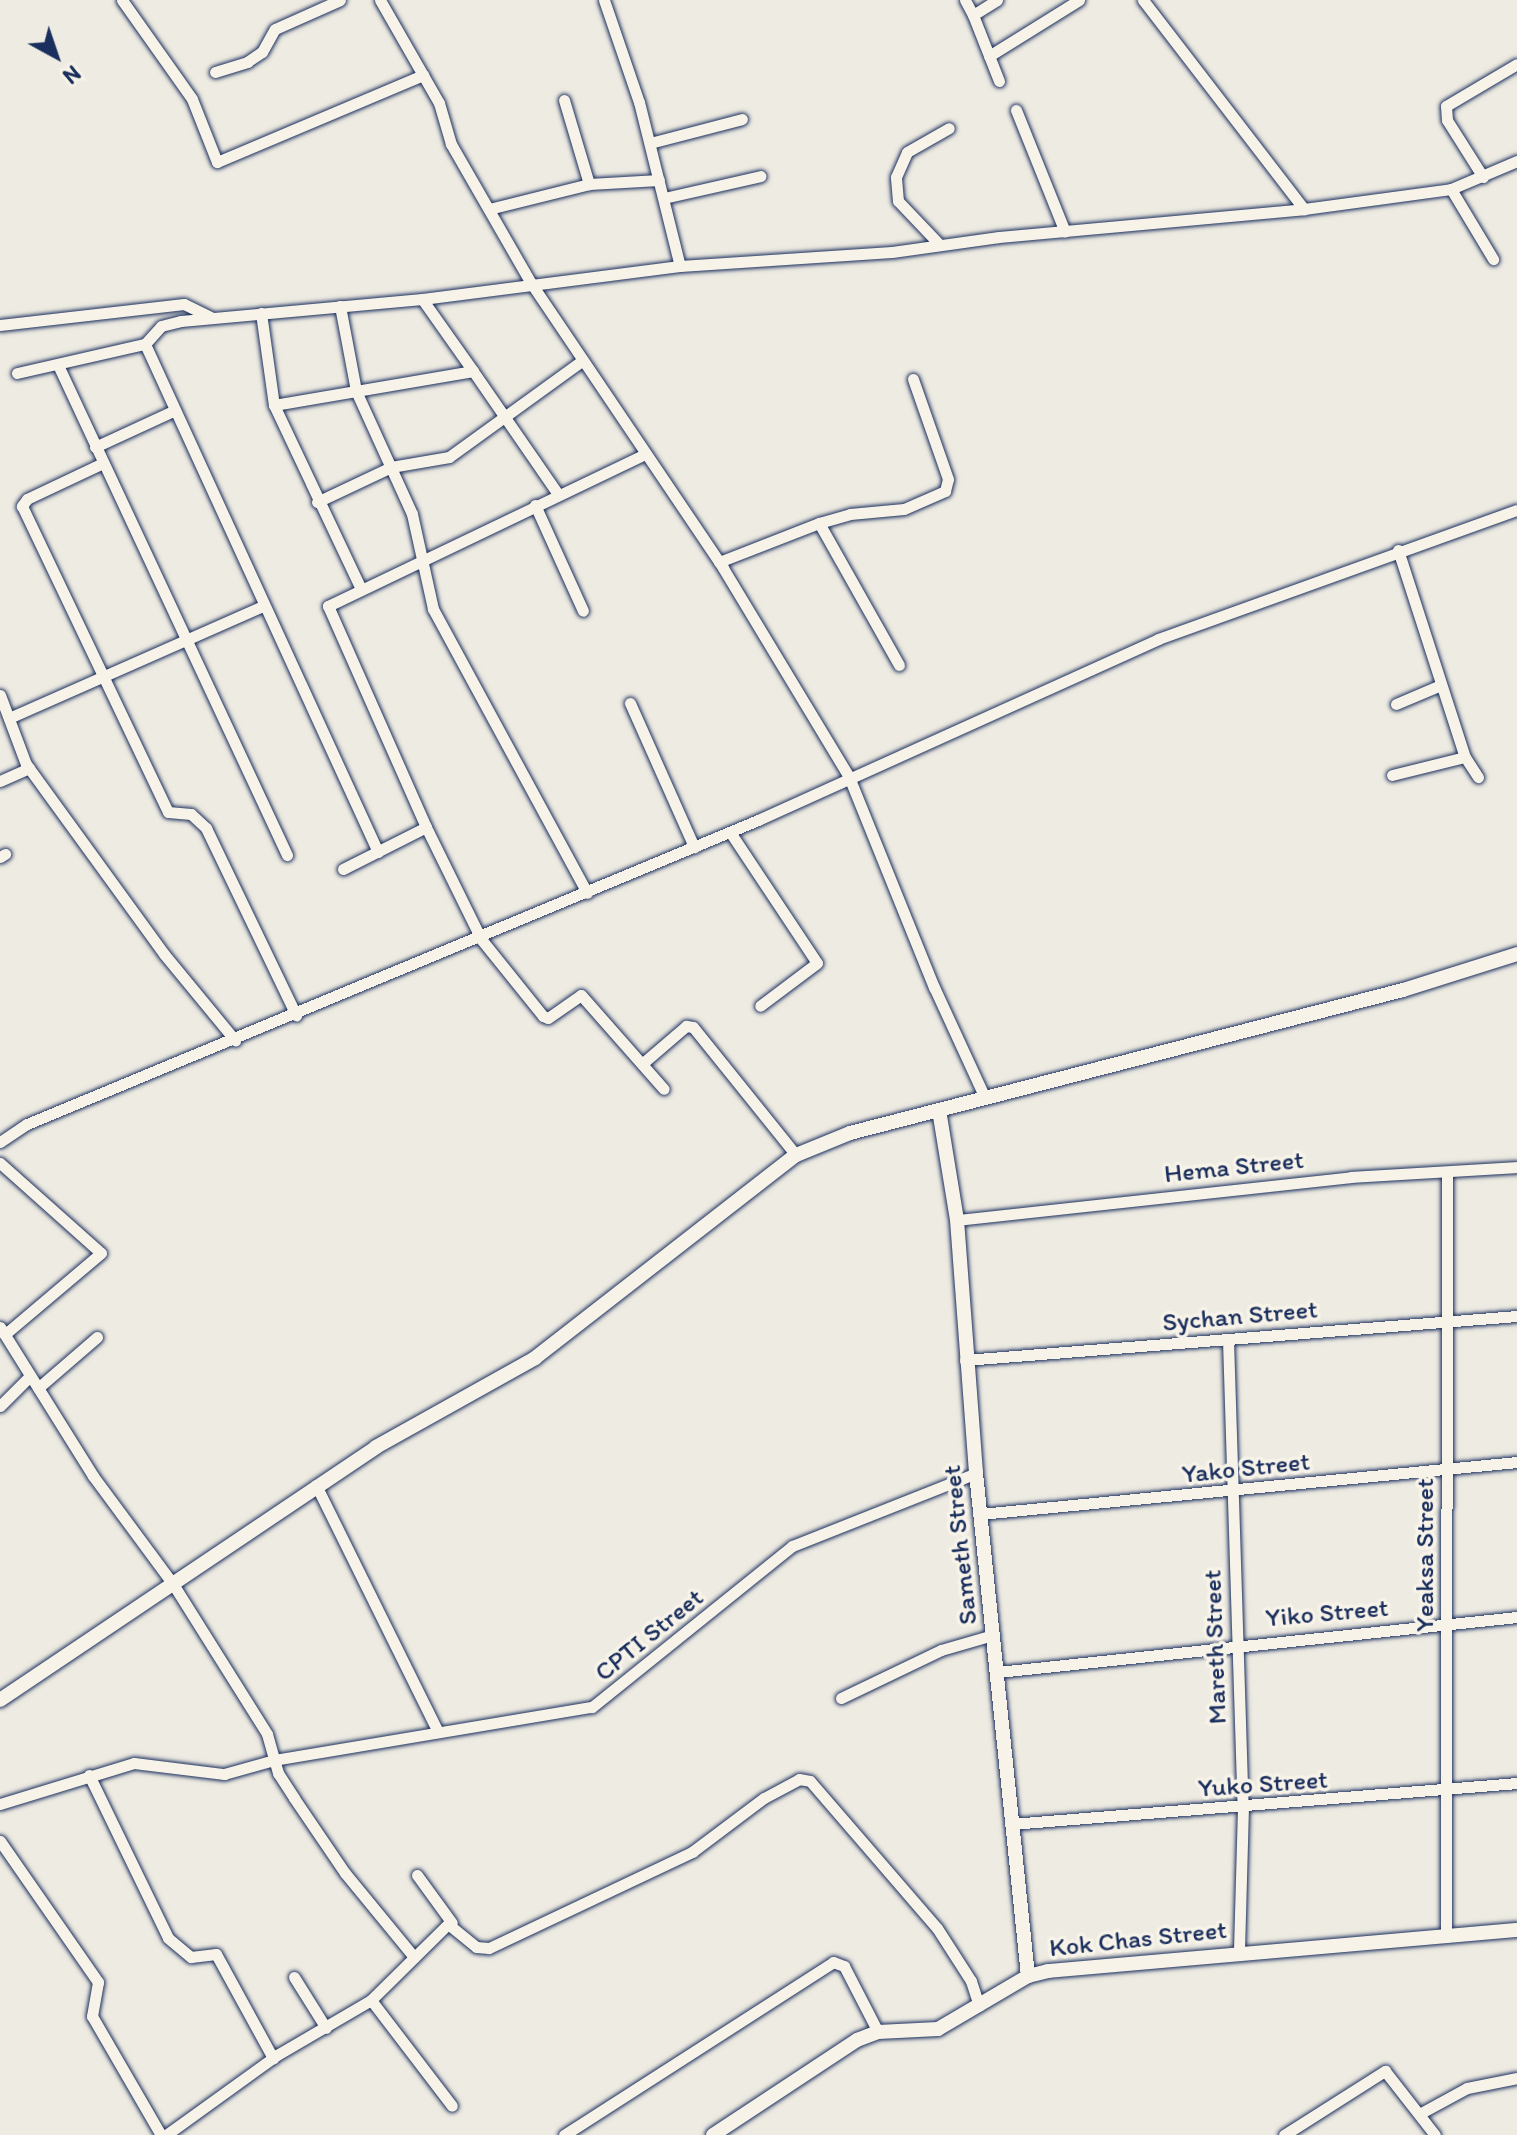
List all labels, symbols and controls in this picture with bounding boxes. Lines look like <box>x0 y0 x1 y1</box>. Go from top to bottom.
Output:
north arrow <box>16 16 96 96</box>
text: N <box>57 60 86 90</box>
street label: Hema Street <box>1163 1144 1305 1190</box>
street label: Sychan Street <box>1161 1294 1319 1338</box>
street label: Yako Street <box>1181 1446 1311 1490</box>
street label: Sameth Street <box>936 1464 984 1626</box>
street label: Yeaksa Street <box>1409 1478 1441 1632</box>
street label: Mareth Street <box>1197 1569 1233 1725</box>
street label: CPTI Street <box>589 1582 709 1688</box>
street label: Yiko Street <box>1265 1592 1389 1634</box>
street label: Yuko Street <box>1197 1764 1329 1804</box>
street label: Kok Chas Street <box>1047 1914 1229 1964</box>

